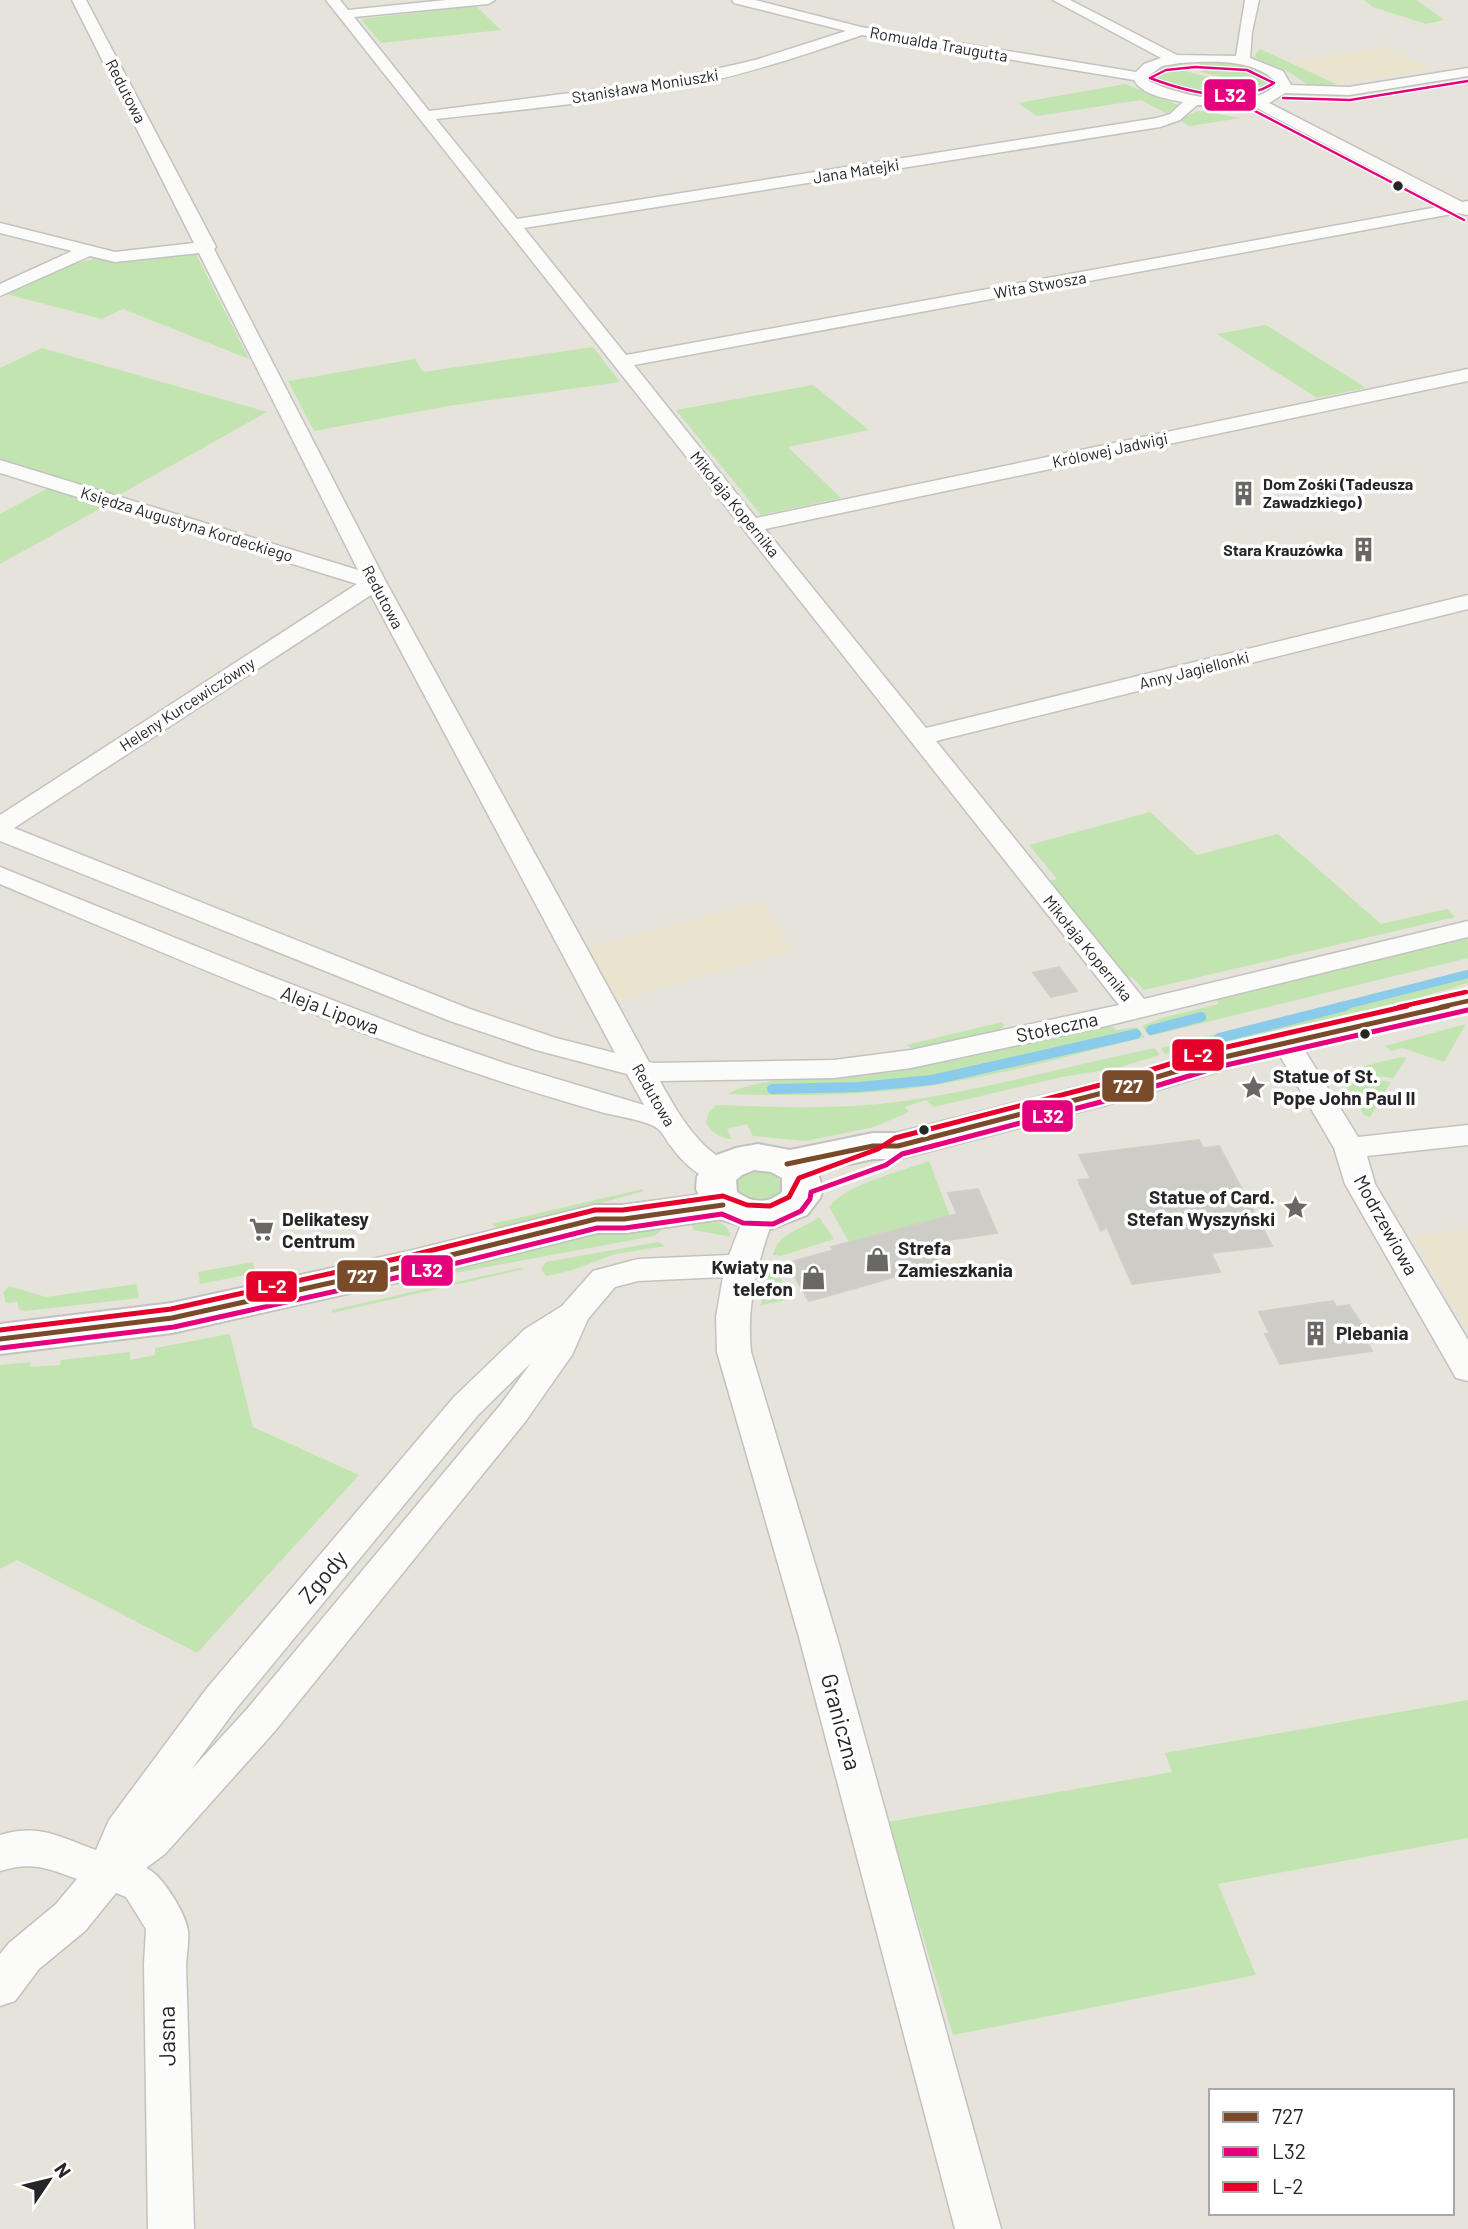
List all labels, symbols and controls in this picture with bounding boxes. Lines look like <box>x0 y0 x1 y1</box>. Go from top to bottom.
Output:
street label: Romualda Traugutta <box>868 22 1010 65</box>
street label: Redutowa <box>102 56 151 126</box>
street label: Stanisława Moniuszki <box>570 65 720 106</box>
line badge: L32 <box>1203 78 1257 112</box>
text: L32 <box>1214 83 1246 106</box>
street label: Jana Matejki <box>811 154 900 187</box>
unlabelled marker <box>1391 179 1405 193</box>
street label: Wita Stwosza <box>992 267 1088 302</box>
street label: Królowej Jadwigi <box>1050 428 1169 471</box>
street label: Mikołaja Kopernika <box>687 447 784 561</box>
place label: Dom Zośki (Tadeusza Zawadzkiego) <box>1263 474 1413 511</box>
building icon: Dom Zośki (Tadeusza Zawadzkiego) <box>1229 479 1257 507</box>
street label: Księdza Augustyna Kordeckiego <box>79 482 296 565</box>
building icon: Stara Krauzówka <box>1349 536 1377 564</box>
place label: Stara Krauzówka <box>1223 540 1343 559</box>
street label: Redutowa <box>359 562 408 632</box>
street label: Anny Jagiellonki <box>1137 647 1251 692</box>
street label: Heleny Kurcewiczówny <box>115 652 259 754</box>
street label: Mikołaja Kopernika <box>1040 891 1137 1005</box>
street label: Aleja Lipowa <box>278 980 383 1039</box>
street label: Stołeczna <box>1014 1007 1100 1046</box>
unlabelled marker <box>1358 1027 1372 1041</box>
line badge: L-2 <box>1171 1038 1225 1072</box>
text: L-2 <box>1183 1043 1213 1066</box>
street label: Redutowa <box>629 1060 680 1129</box>
place label: Statue of St. Pope John Paul II <box>1273 1064 1416 1109</box>
line badge: 727 <box>1101 1069 1155 1103</box>
place icon: Statue of St. Pope John Paul II <box>1239 1073 1267 1101</box>
text: 727 <box>1113 1074 1143 1097</box>
line badge: L32 <box>1021 1099 1074 1133</box>
text: L32 <box>1032 1104 1064 1127</box>
unlabelled marker <box>917 1123 931 1137</box>
street label: Modrzewiowa <box>1349 1170 1423 1279</box>
place label: Statue of Card. Stefan Wyszyński <box>1127 1185 1275 1230</box>
place icon: Statue of Card. Stefan Wyszyński <box>1281 1194 1309 1222</box>
place label: Delikatesy Centrum <box>282 1207 369 1252</box>
supermarket icon: Delikatesy Centrum <box>248 1216 276 1244</box>
place label: Strefa Zamieszkania <box>898 1236 1013 1281</box>
shop icon: Strefa Zamieszkania <box>864 1245 892 1273</box>
line badge: L32 <box>400 1254 454 1287</box>
place label: Kwiaty na telefon <box>711 1255 793 1300</box>
text: L32 <box>411 1258 443 1281</box>
line badge: 727 <box>336 1259 389 1293</box>
text: 727 <box>347 1264 377 1287</box>
shop icon: Kwiaty na telefon <box>799 1264 827 1292</box>
line badge: L-2 <box>245 1270 298 1303</box>
text: L-2 <box>257 1274 287 1297</box>
building icon: Plebania <box>1302 1319 1330 1347</box>
place label: Plebania <box>1336 1321 1408 1344</box>
street label: Zgody <box>292 1544 353 1609</box>
street label: Graniczna <box>816 1670 868 1773</box>
street label: Jasna <box>151 2006 181 2066</box>
legend <box>1209 2089 1454 2215</box>
text: 727 <box>1272 2103 1303 2128</box>
text: L32 <box>1272 2138 1306 2163</box>
north arrow <box>14 2145 84 2215</box>
text: N <box>50 2158 76 2182</box>
text: L-2 <box>1272 2173 1303 2198</box>

